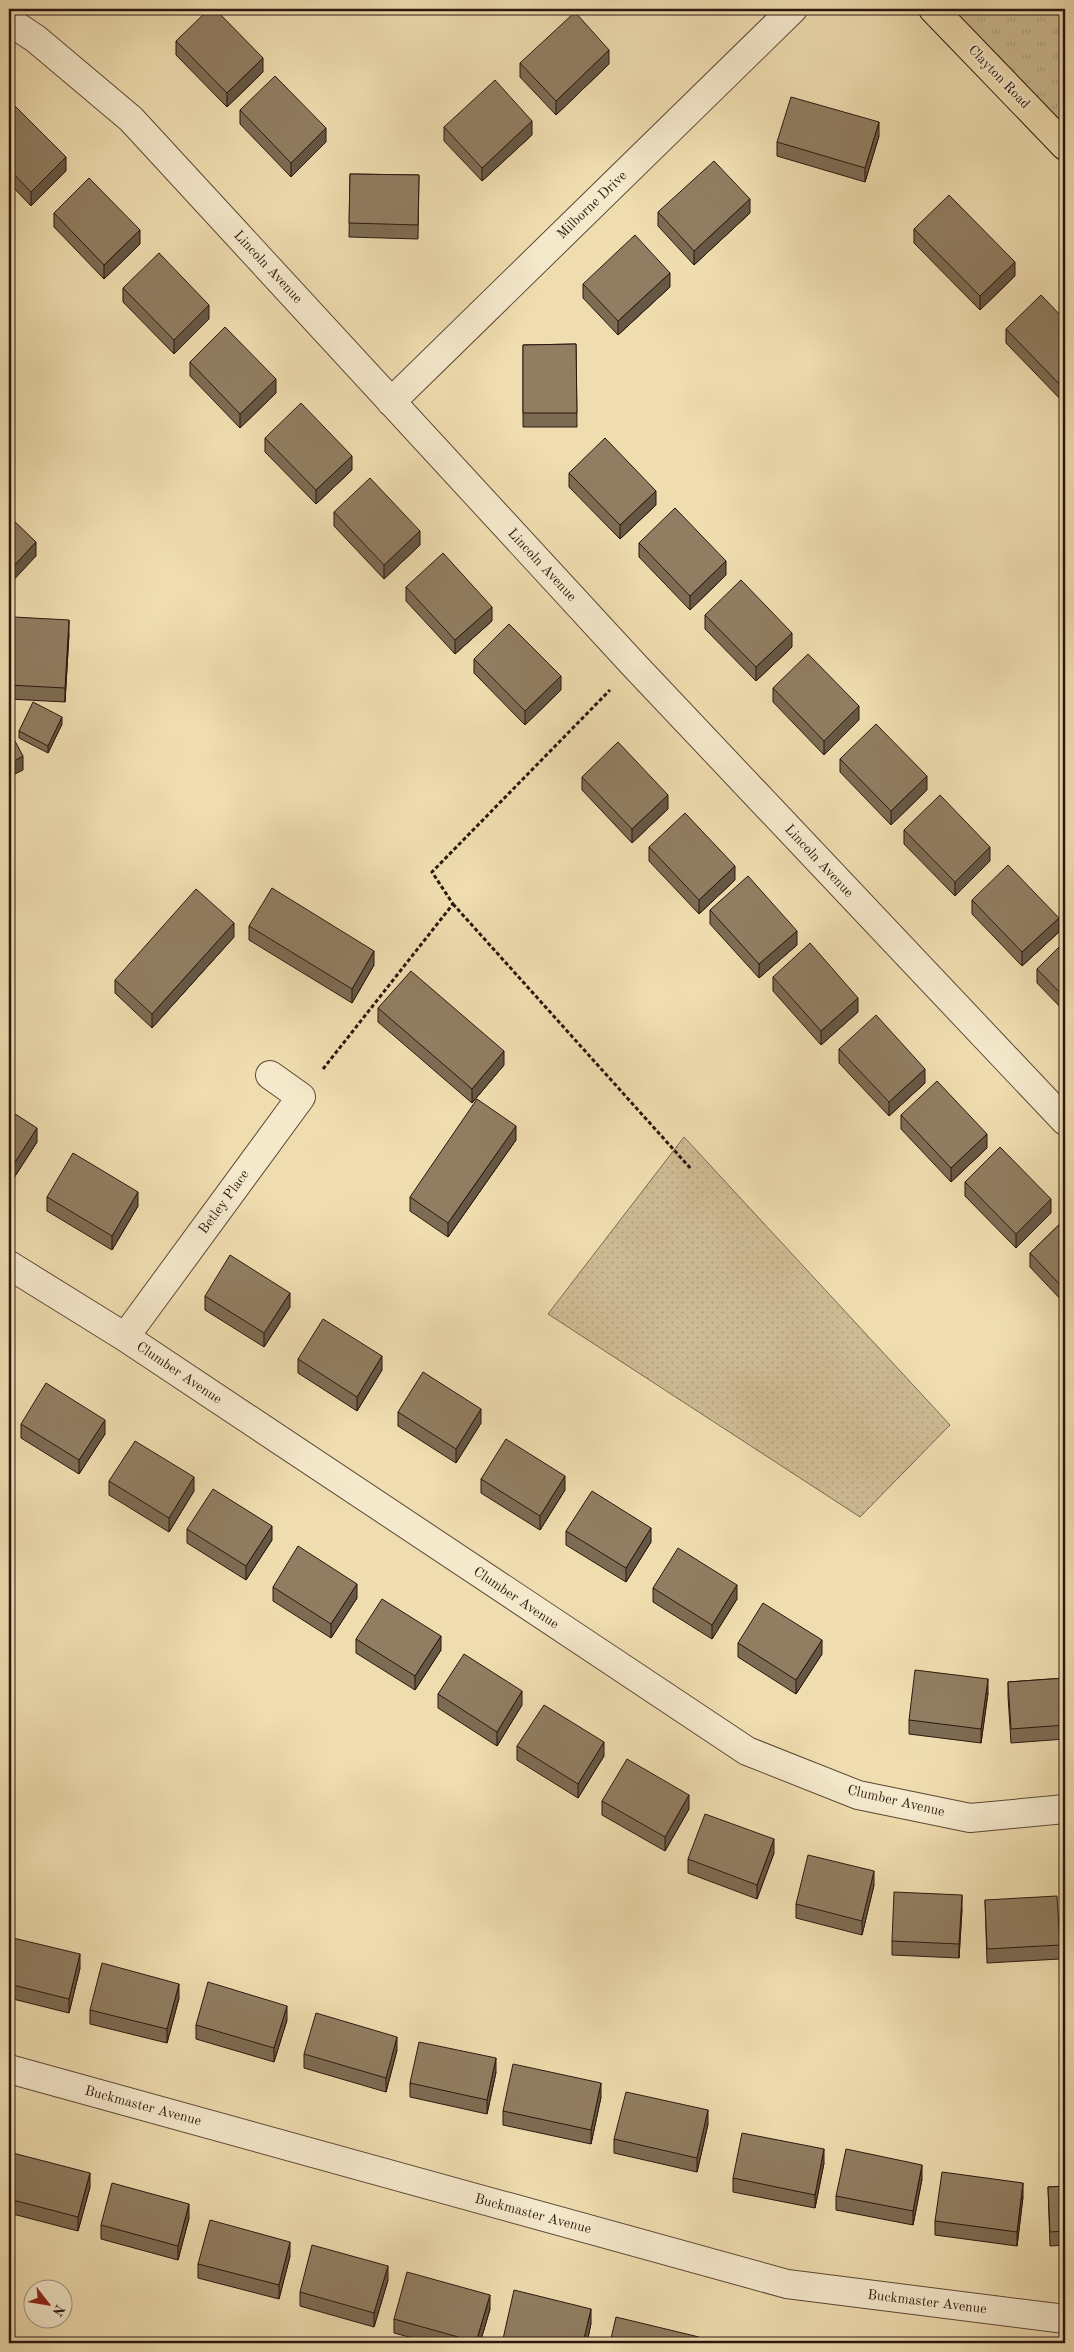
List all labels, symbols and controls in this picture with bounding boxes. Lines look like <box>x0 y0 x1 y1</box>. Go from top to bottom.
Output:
street label: Clayton Road <box>966 43 1032 111</box>
street label: Milborne Drive <box>555 168 629 242</box>
street label: Lincoln Avenue <box>231 228 305 306</box>
street label: Lincoln Avenue <box>505 526 579 604</box>
street label: Lincoln Avenue <box>782 822 856 900</box>
street label: Betley Place <box>196 1167 252 1237</box>
street label: Clumber Avenue <box>134 1339 224 1407</box>
street label: Clumber Avenue <box>471 1564 561 1632</box>
street label: Clumber Avenue <box>846 1783 946 1819</box>
street label: Buckmaster Avenue <box>83 2084 203 2128</box>
street label: Buckmaster Avenue <box>473 2192 593 2236</box>
north arrow <box>22 2280 72 2330</box>
street label: Buckmaster Avenue <box>867 2288 987 2316</box>
text: N <box>49 2302 67 2319</box>

